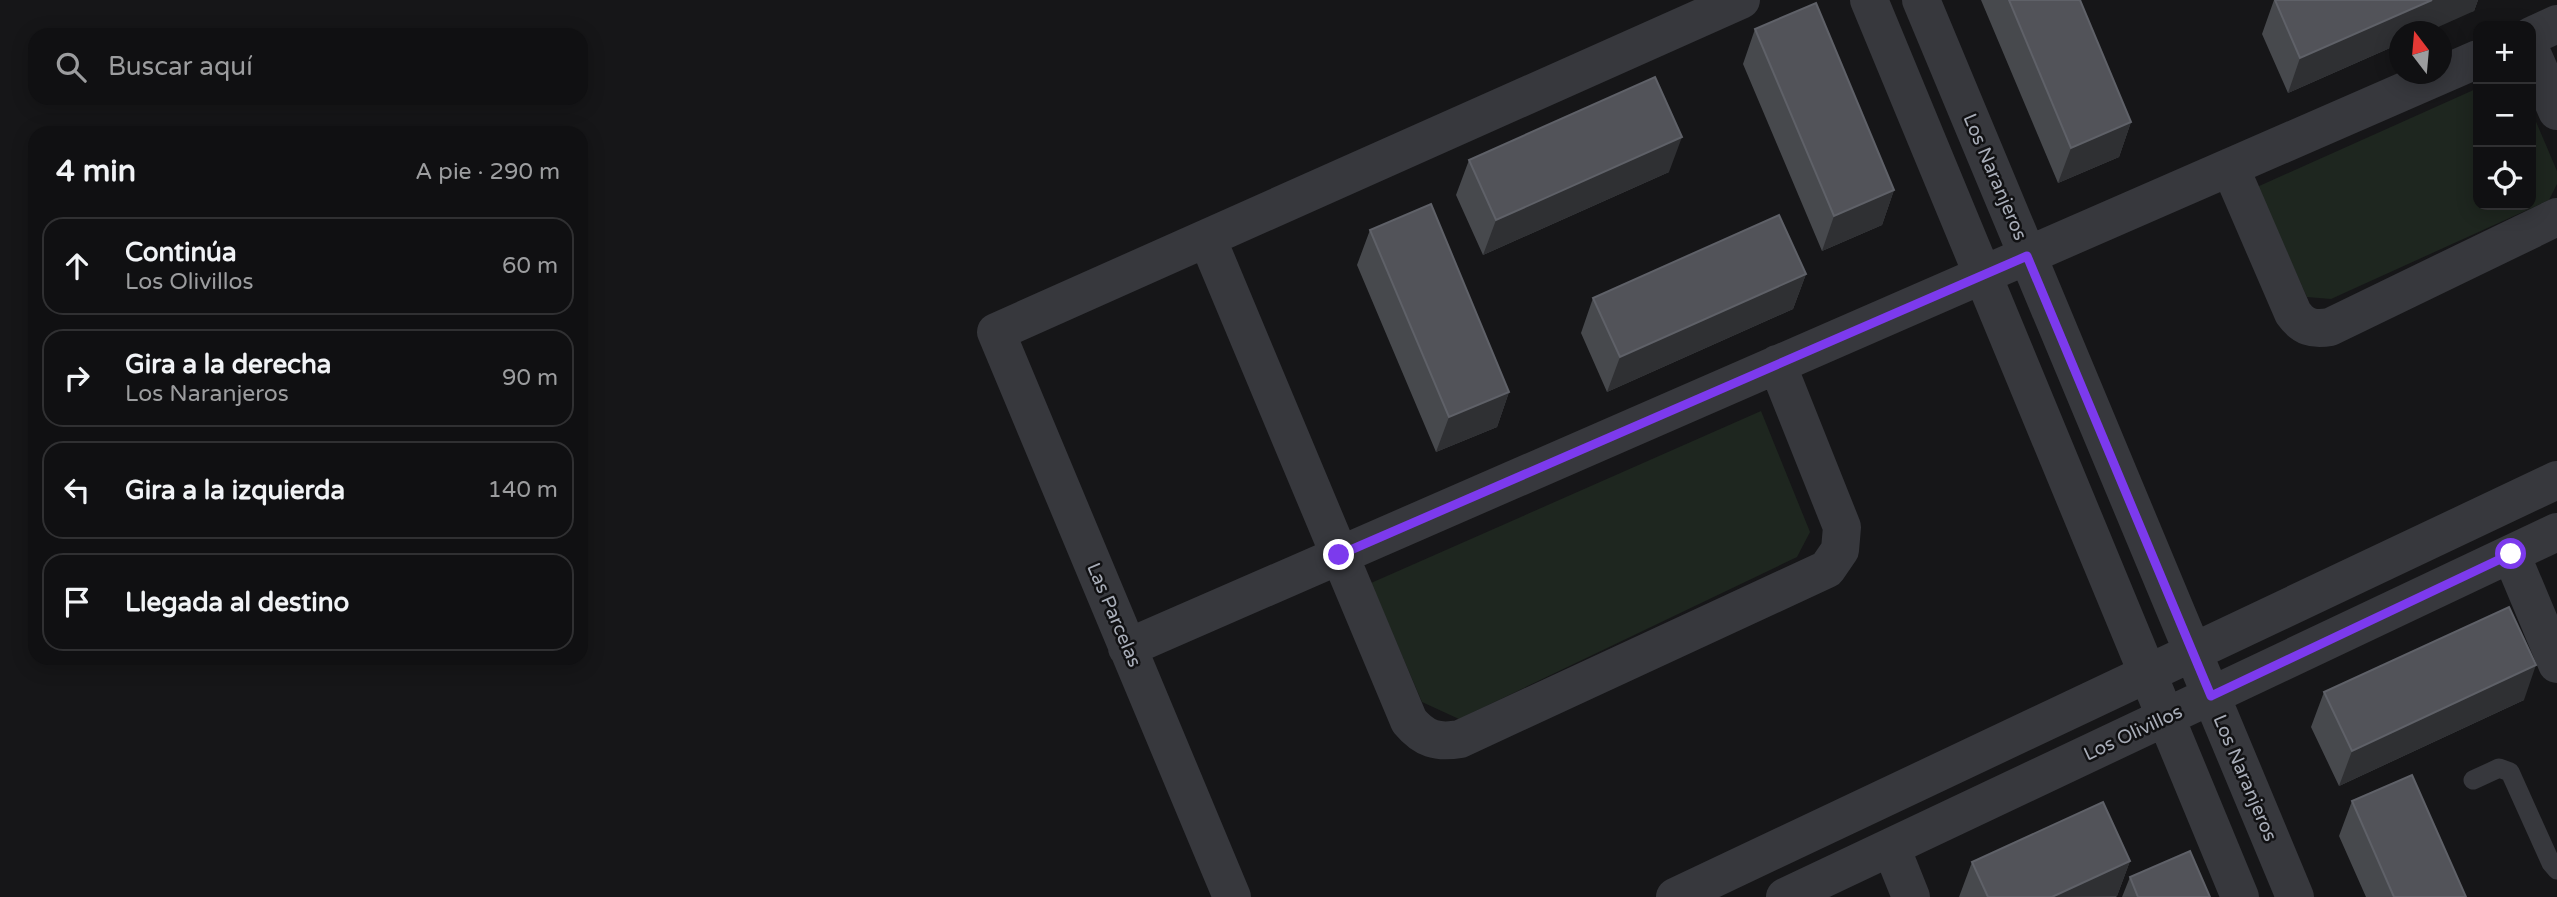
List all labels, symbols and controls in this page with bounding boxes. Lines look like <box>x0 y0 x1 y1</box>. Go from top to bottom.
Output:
north arrow <box>2389 21 2452 84</box>
map controls <box>2473 21 2536 210</box>
button: + <box>2473 21 2536 84</box>
search box <box>28 28 588 105</box>
icon: search <box>52 48 90 86</box>
text: Buscar aquí <box>108 51 253 82</box>
button: − <box>2473 84 2536 147</box>
street label: Los Naranjeros <box>1958 110 2032 244</box>
button: locate <box>2473 147 2536 210</box>
text: 4 min <box>56 153 136 190</box>
text: A pie · 290 m <box>415 158 560 186</box>
text: Continúa <box>125 237 237 268</box>
icon: ahead <box>58 247 96 285</box>
text: 60 m <box>502 252 558 280</box>
text: Los Olivillos <box>125 268 254 296</box>
text: Gira a la derecha <box>125 349 331 380</box>
icon: right <box>58 359 96 397</box>
text: 90 m <box>502 364 558 392</box>
text: Los Naranjeros <box>125 380 289 408</box>
icon: left <box>58 471 96 509</box>
text: Gira a la izquierda <box>125 475 345 506</box>
text: 140 m <box>488 476 558 504</box>
route start <box>2495 538 2526 569</box>
route end <box>1323 539 1354 570</box>
street label: Las Parcelas <box>1082 560 1146 670</box>
icon: arrive <box>58 583 96 621</box>
text: Llegada al destino <box>125 587 349 618</box>
street label: Los Olivillos <box>2080 701 2186 765</box>
street label: Los Naranjeros <box>2208 711 2282 845</box>

